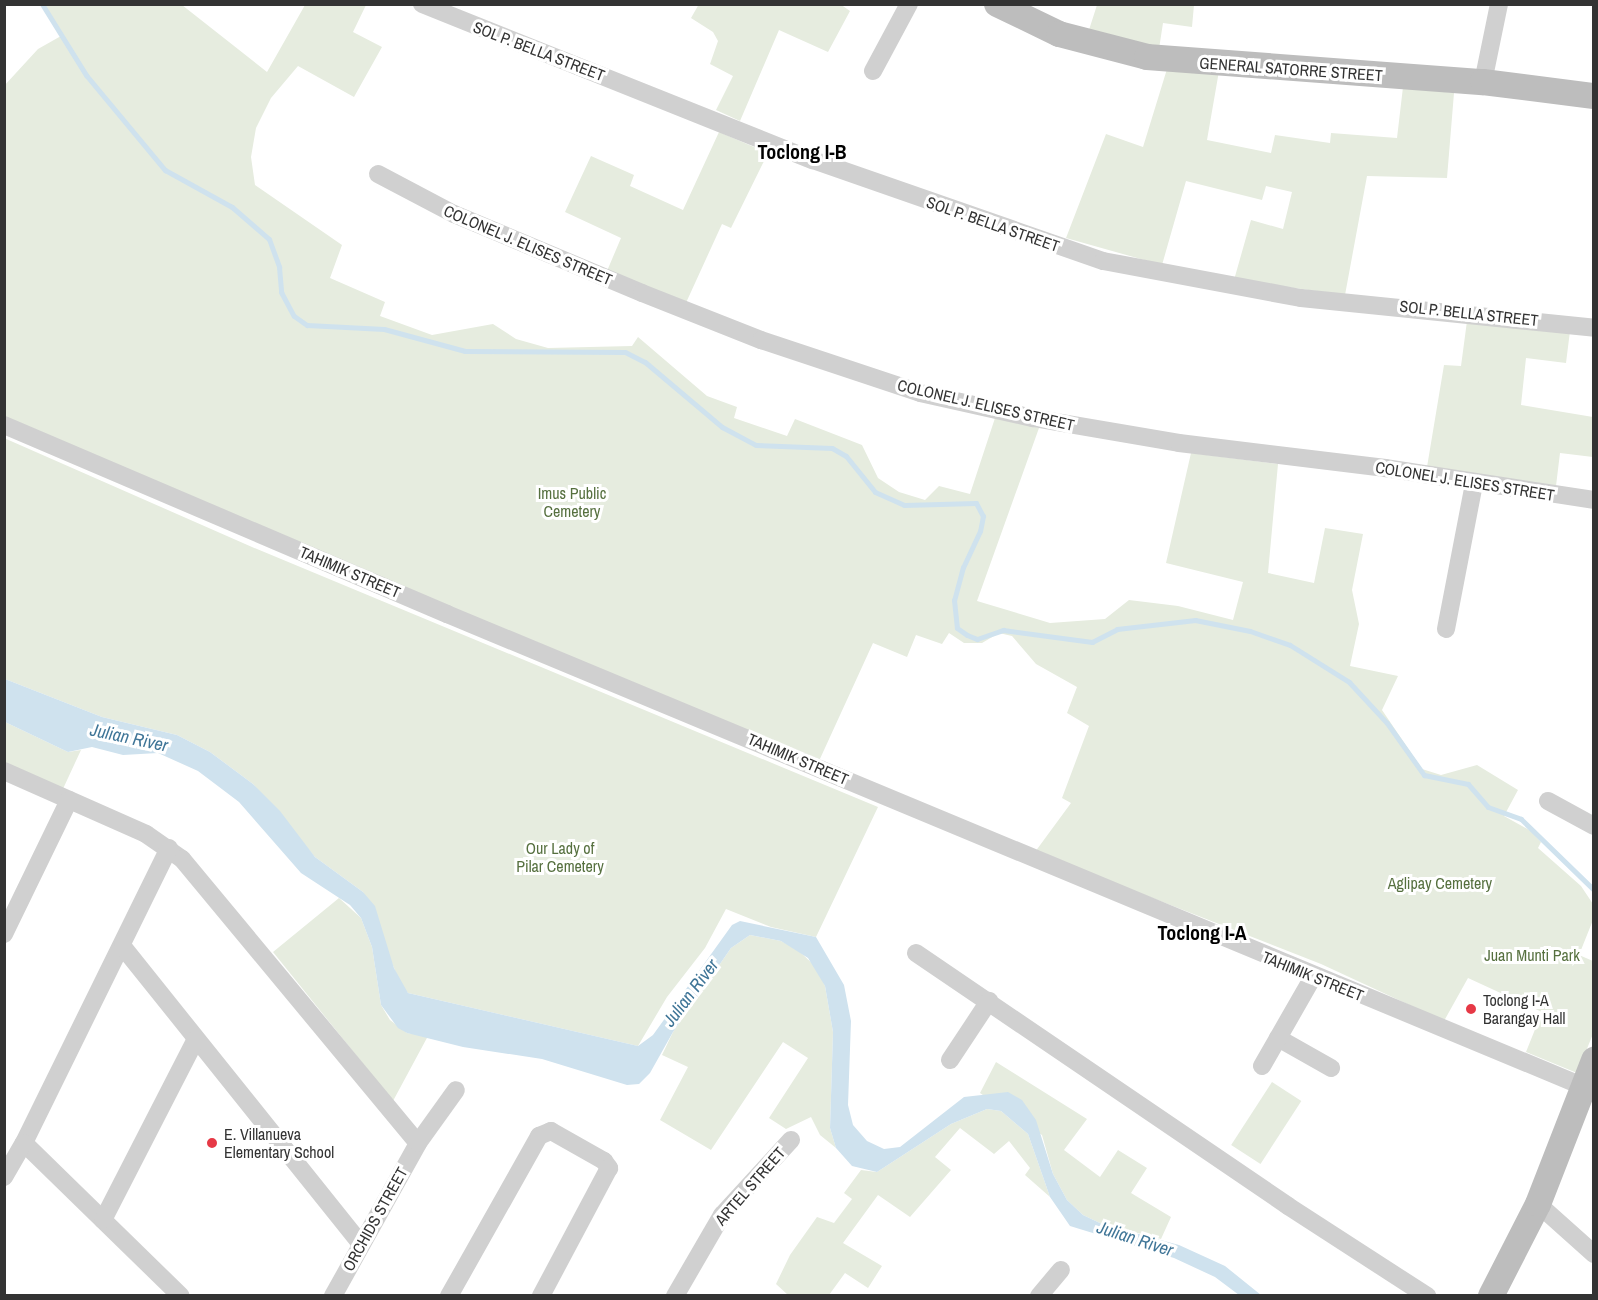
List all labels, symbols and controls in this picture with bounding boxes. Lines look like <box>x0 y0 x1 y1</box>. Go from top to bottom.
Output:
street label: SOL P. BELLA STREET <box>470 17 608 85</box>
street label: GENERAL SATORRE STREET <box>1199 53 1383 85</box>
district label: Toclong I-B <box>758 139 846 163</box>
street label: SOL P. BELLA STREET <box>923 192 1063 256</box>
street label: COLONEL J. ELISES STREET <box>441 201 615 289</box>
street label: SOL P. BELLA STREET <box>1398 296 1540 330</box>
street label: COLONEL J. ELISES STREET <box>895 375 1077 435</box>
street label: COLONEL J. ELISES STREET <box>1374 457 1556 505</box>
park label: Imus Public Cemetery <box>538 483 606 521</box>
street label: TAHIMIK STREET <box>297 542 403 602</box>
water label: Julian River <box>88 719 170 757</box>
street label: TAHIMIK STREET <box>745 729 851 789</box>
park label: Our Lady of Pilar Cemetery <box>516 838 604 876</box>
park label: Aglipay Cemetery <box>1388 873 1492 893</box>
district label: Toclong I-A <box>1158 920 1246 944</box>
park label: Juan Munti Park <box>1484 945 1580 965</box>
street label: TAHIMIK STREET <box>1259 947 1367 1005</box>
water label: Julian River <box>659 955 723 1031</box>
place label: Toclong I-A Barangay Hall <box>1483 990 1565 1028</box>
marker: Toclong I-A Barangay Hall <box>1464 1002 1478 1016</box>
place label: E. Villanueva Elementary School <box>224 1124 334 1162</box>
marker: E. Villanueva Elementary School <box>205 1136 219 1150</box>
street label: ARTEL STREET <box>711 1143 789 1229</box>
street label: ORCHIDS STREET <box>339 1164 411 1274</box>
water label: Julian River <box>1094 1217 1176 1261</box>

